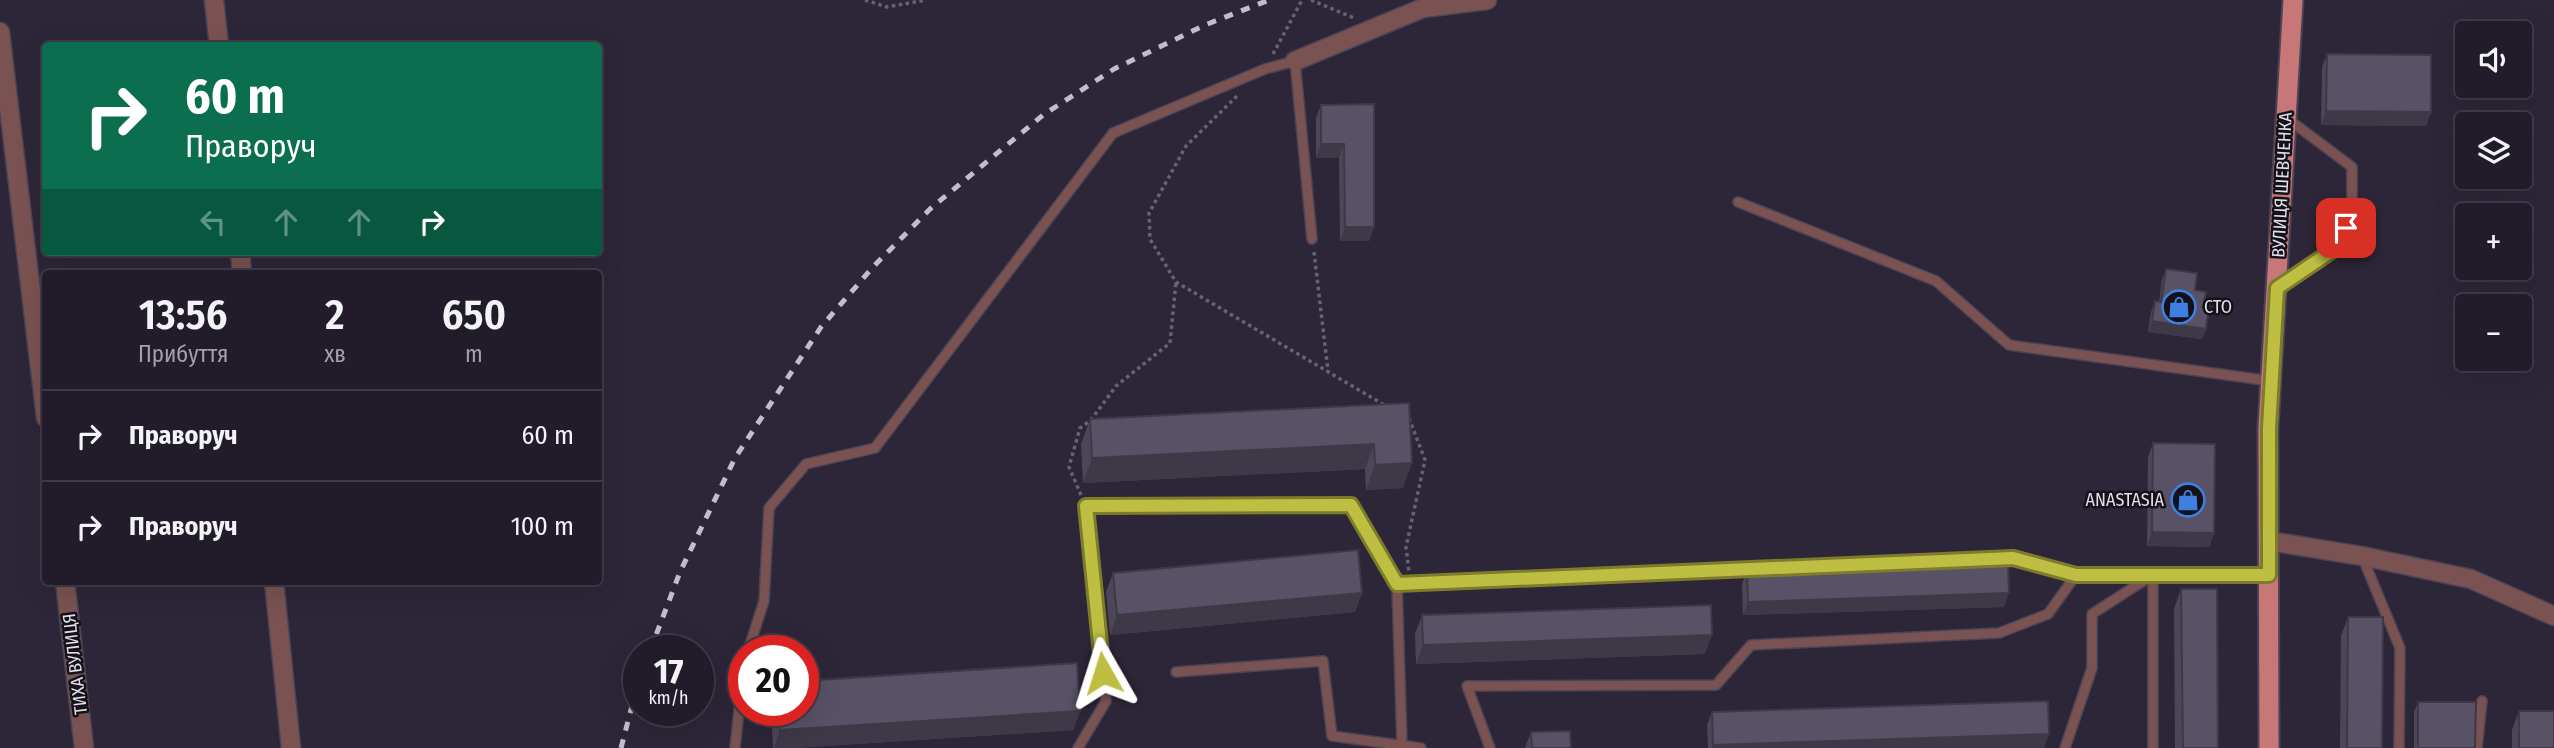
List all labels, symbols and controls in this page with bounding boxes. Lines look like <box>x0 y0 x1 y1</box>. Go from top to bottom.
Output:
map controls <box>2455 21 2532 371</box>
button: sound <box>2455 21 2532 98</box>
text: 60 m <box>185 67 285 126</box>
icon: right <box>70 70 161 161</box>
street label: ВУЛИЦЯ ШЕВЧЕНКА <box>2267 111 2297 258</box>
button: layers <box>2455 112 2532 189</box>
text: Праворуч <box>185 127 317 165</box>
pin <box>2316 198 2376 258</box>
icon: left <box>194 203 232 241</box>
icon: ahead <box>267 203 305 241</box>
icon: ahead <box>340 203 378 241</box>
icon: right <box>413 203 451 241</box>
button: + <box>2455 203 2532 280</box>
icon: arrive <box>2327 209 2365 247</box>
shop icon: СТО <box>2160 288 2198 326</box>
text: 13:56 <box>139 290 228 340</box>
text: 2 <box>325 290 345 340</box>
text: 650 <box>442 290 506 340</box>
button: − <box>2455 294 2532 371</box>
place label: СТО <box>2204 296 2232 318</box>
text: Прибуття <box>138 340 228 368</box>
text: хв <box>324 340 346 368</box>
text: m <box>465 340 483 368</box>
icon: right <box>70 417 108 455</box>
text: Праворуч <box>129 420 238 451</box>
text: 60 m <box>521 420 574 451</box>
shop icon: ANASTASIA <box>2169 481 2207 519</box>
place label: ANASTASIA <box>2086 489 2165 511</box>
icon: right <box>70 508 108 546</box>
text: Праворуч <box>129 511 238 542</box>
text: 100 m <box>511 511 574 542</box>
street label: ТИХА ВУЛИЦЯ <box>58 612 92 716</box>
speed limit sign: 20 <box>728 635 819 726</box>
position arrow <box>1066 636 1140 710</box>
text: 17 <box>654 650 683 692</box>
text: km/h <box>648 687 689 709</box>

